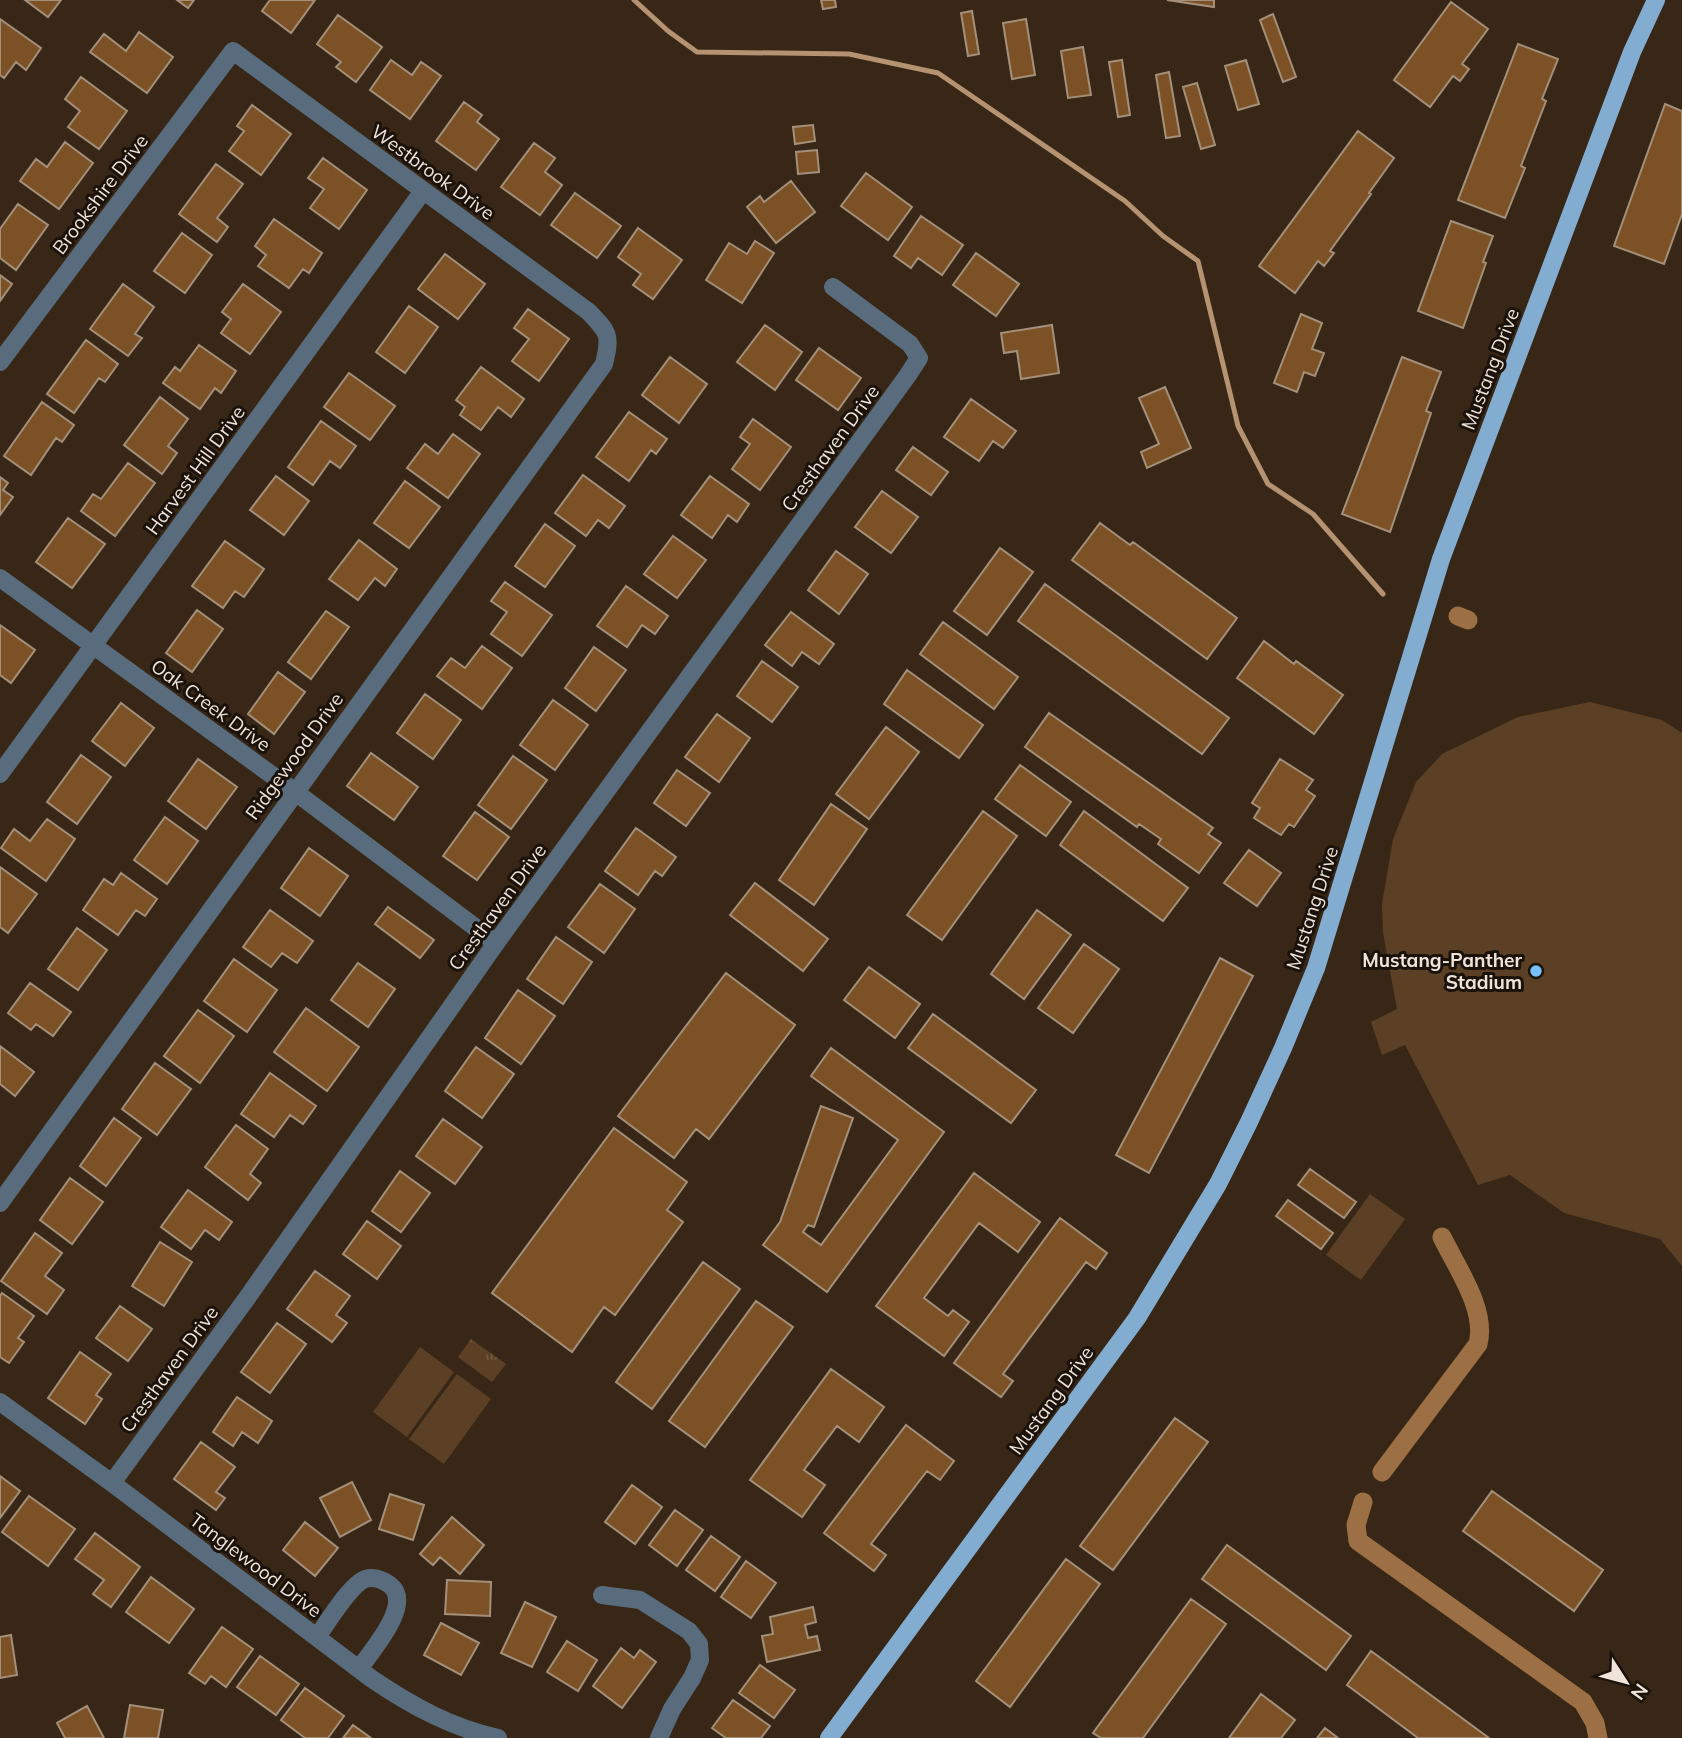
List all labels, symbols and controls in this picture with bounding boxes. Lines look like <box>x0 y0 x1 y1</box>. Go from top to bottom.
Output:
street label: Westbrook Drive <box>367 119 499 225</box>
street label: Brookshire Drive <box>47 129 153 259</box>
street label: Mustang Drive <box>1456 305 1524 433</box>
street label: Cresthaven Drive <box>776 380 884 516</box>
street label: Harvest Hill Drive <box>140 401 250 539</box>
street label: Oak Creek Drive <box>147 654 275 756</box>
street label: Ridgewood Drive <box>240 688 348 824</box>
street label: Cresthaven Drive <box>443 839 551 975</box>
street label: Mustang Drive <box>1281 843 1343 973</box>
place label: Mustang-Panther Stadium <box>1362 948 1523 994</box>
marker: Mustang-Panther Stadium <box>1528 963 1544 979</box>
street label: Cresthaven Drive <box>115 1301 223 1437</box>
street label: Mustang Drive <box>1004 1341 1098 1459</box>
street label: Tanglewood Drive <box>185 1508 327 1622</box>
north arrow <box>1591 1647 1661 1717</box>
text: N <box>1626 1679 1654 1705</box>

